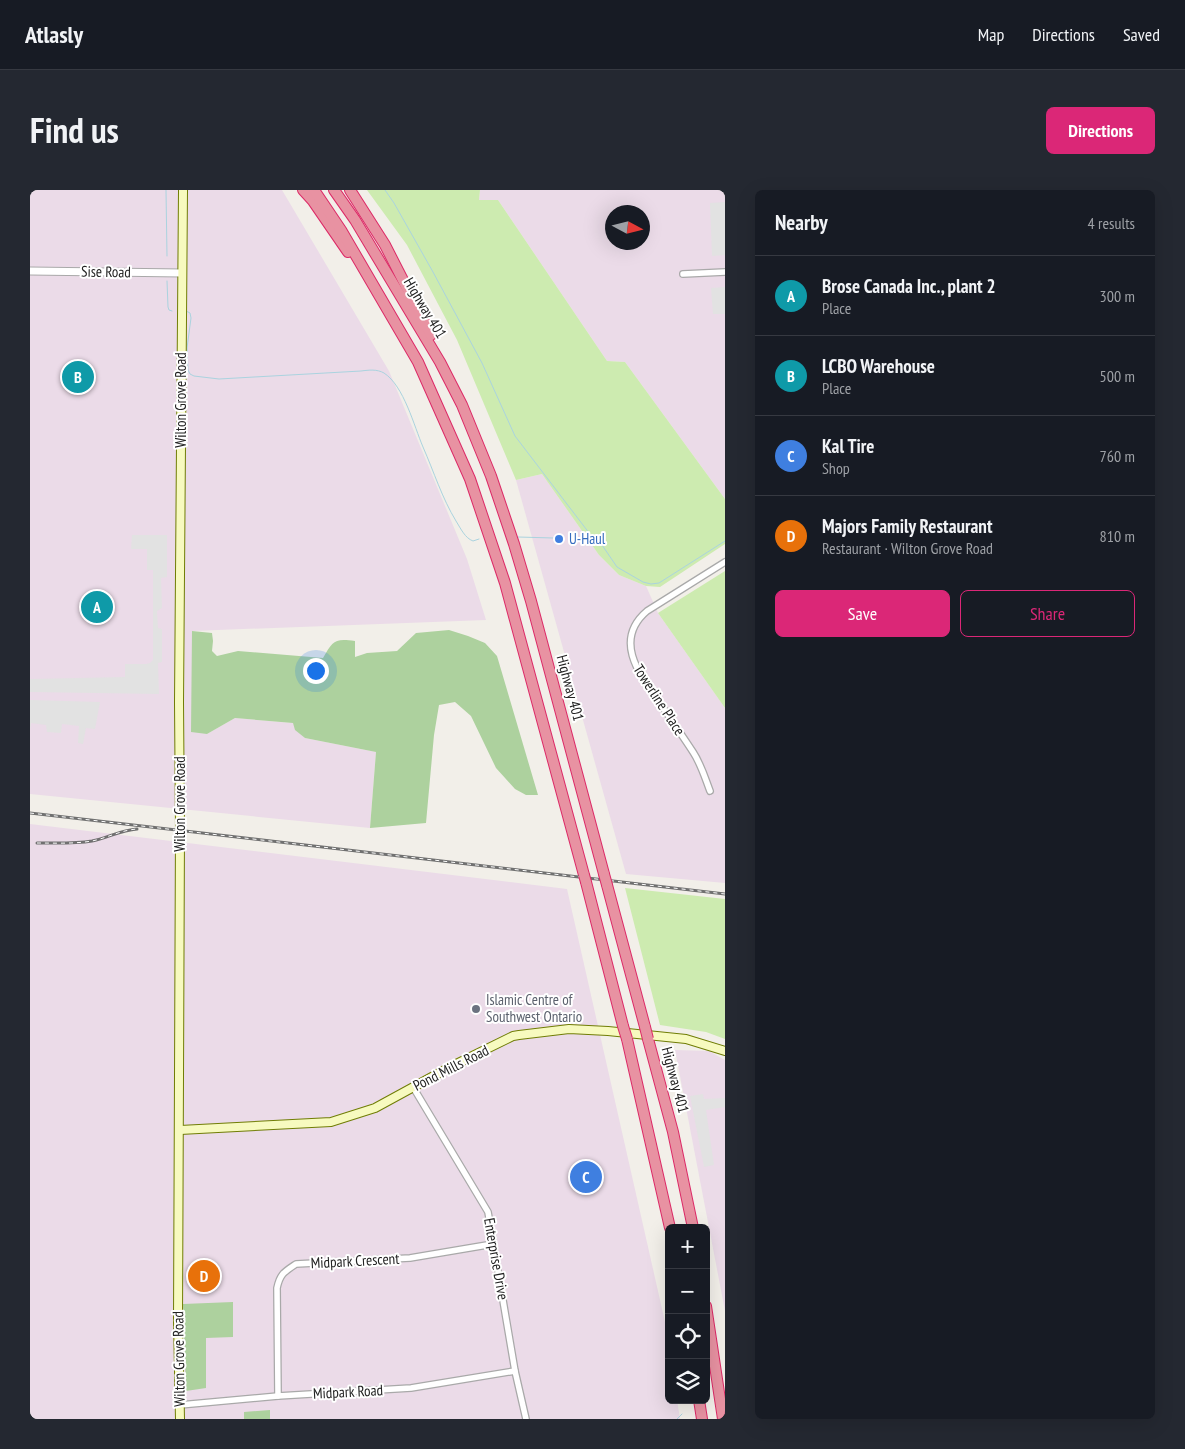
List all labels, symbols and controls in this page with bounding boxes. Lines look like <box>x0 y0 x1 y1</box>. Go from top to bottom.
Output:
text: Atlasly <box>25 19 83 50</box>
text: Map <box>978 23 1004 46</box>
text: Directions <box>1032 23 1095 46</box>
text: Saved <box>1123 23 1160 46</box>
text: Find us <box>30 107 119 153</box>
button: Directions <box>1046 107 1155 154</box>
north arrow <box>605 205 650 250</box>
text: Nearby <box>775 209 828 236</box>
text: 4 results <box>1088 213 1135 233</box>
street label: Sise Road <box>81 262 131 281</box>
street label: Highway 401 <box>400 274 451 342</box>
text: Brose Canada Inc., plant 2 <box>822 274 996 298</box>
text: A <box>787 286 795 306</box>
text: 300 m <box>1100 286 1135 306</box>
text: Place <box>822 298 851 318</box>
street label: Wilton Grove Road <box>171 352 190 448</box>
text: LCBO Warehouse <box>822 354 935 378</box>
pin: B <box>62 358 94 396</box>
text: B <box>787 366 795 386</box>
text: 500 m <box>1100 366 1135 386</box>
text: Place <box>822 378 851 398</box>
text: Kal Tire <box>822 434 874 458</box>
text: C <box>787 446 795 466</box>
text: 760 m <box>1100 446 1135 466</box>
text: Shop <box>822 458 850 478</box>
text: Majors Family Restaurant <box>822 514 992 538</box>
text: D <box>787 526 795 546</box>
text: 810 m <box>1100 526 1135 546</box>
place label: U-Haul <box>569 529 606 548</box>
marker: U-Haul <box>553 533 565 545</box>
text: Restaurant · Wilton Grove Road <box>822 538 993 558</box>
pin: A <box>81 588 113 626</box>
button: Save <box>775 590 950 637</box>
button: Share <box>960 590 1135 637</box>
street label: Highway 401 <box>553 653 588 723</box>
your location <box>303 658 329 684</box>
street label: Towerline Place <box>629 661 689 739</box>
street label: Wilton Grove Road <box>170 756 189 852</box>
place label: Islamic Centre of Southwest Ontario <box>486 990 582 1026</box>
marker: Islamic Centre of Southwest Ontario <box>470 1003 482 1015</box>
street label: Pond Mills Road <box>410 1040 492 1095</box>
street label: Highway 401 <box>658 1045 693 1115</box>
pin: C <box>570 1158 602 1196</box>
street label: Enterprise Drive <box>480 1216 513 1301</box>
map controls <box>665 1224 710 1404</box>
button: + <box>665 1224 710 1269</box>
street label: Midpark Crescent <box>310 1249 400 1272</box>
pin: D <box>188 1257 220 1295</box>
button: − <box>665 1269 710 1314</box>
street label: Wilton Grove Road <box>168 1311 189 1407</box>
button: locate <box>665 1314 710 1359</box>
button: layers <box>665 1359 710 1404</box>
street label: Midpark Road <box>312 1380 384 1403</box>

